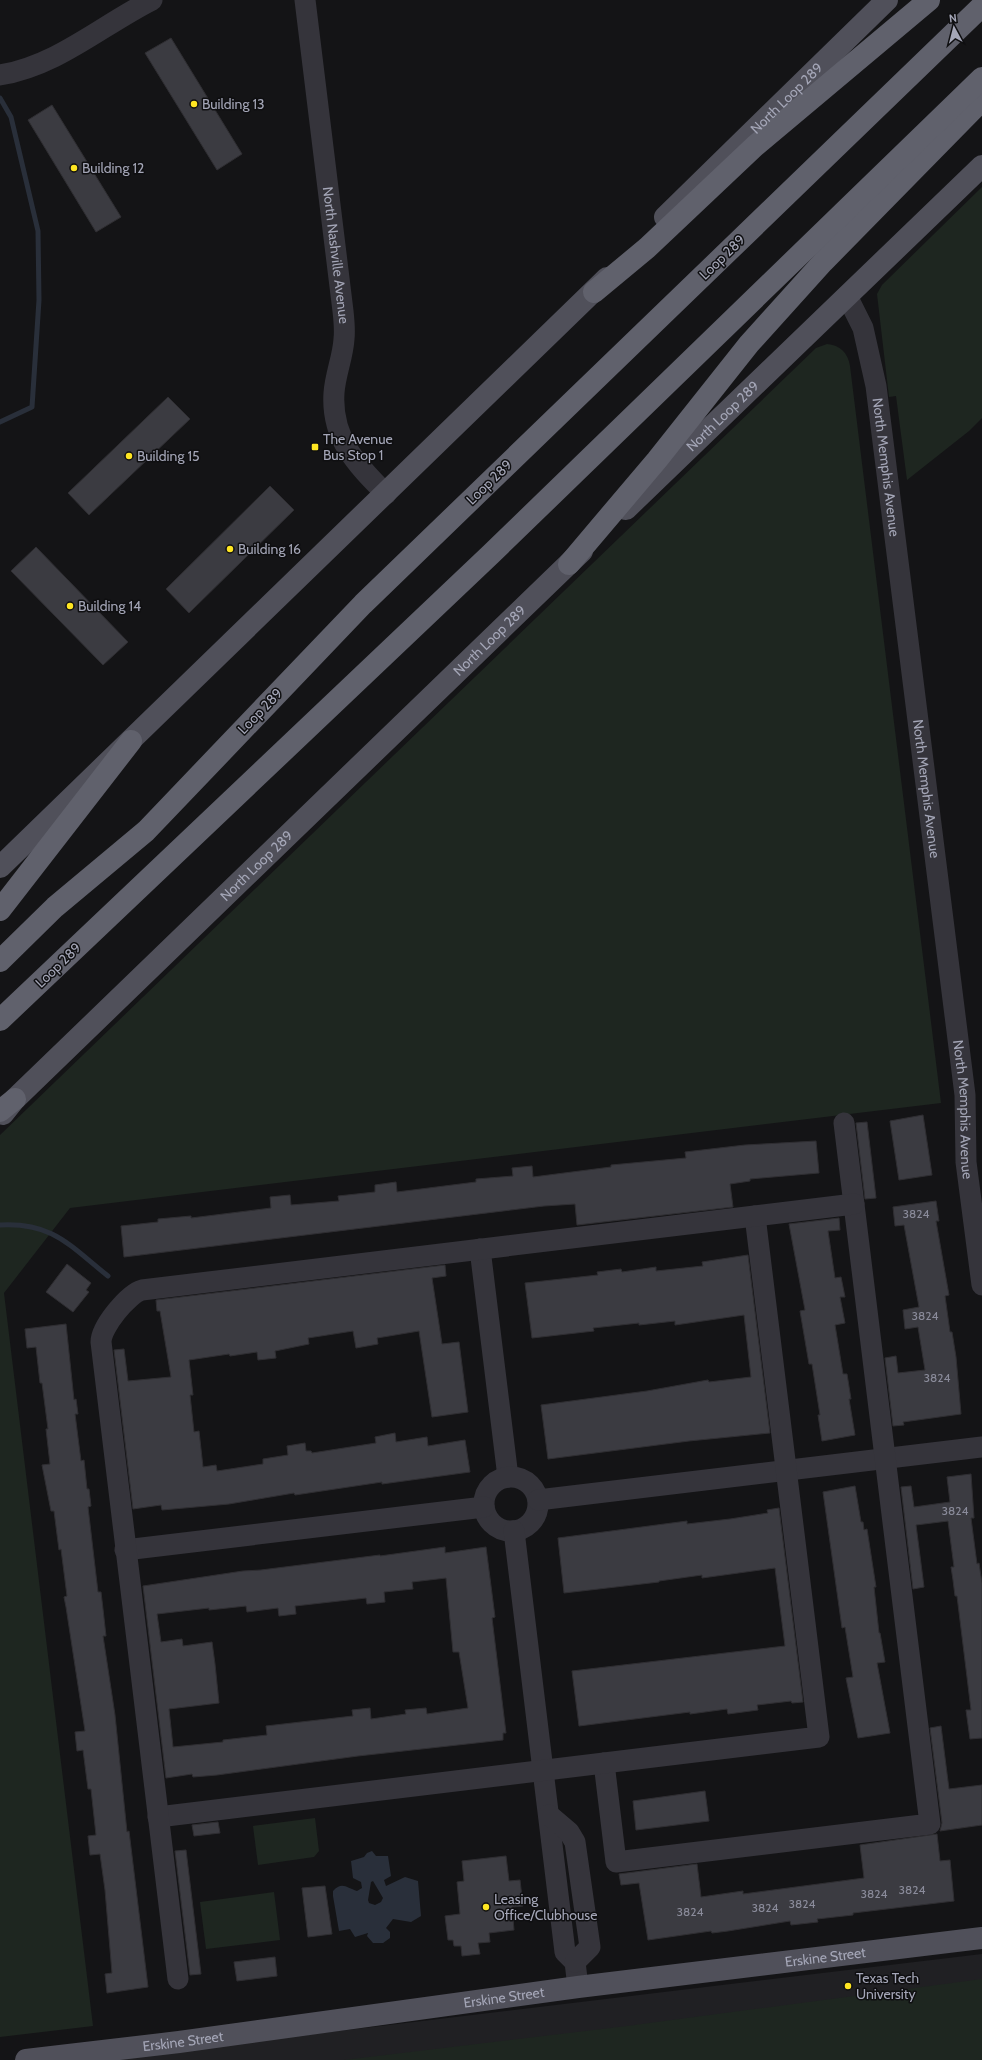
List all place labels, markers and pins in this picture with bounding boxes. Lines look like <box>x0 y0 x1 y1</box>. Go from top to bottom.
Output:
place label: Building 13 <box>202 95 265 113</box>
marker: Building 13 <box>189 99 199 109</box>
place label: Building 12 <box>82 159 144 177</box>
marker: Building 12 <box>69 163 79 173</box>
place label: The Avenue Bus Stop 1 <box>323 430 393 464</box>
marker: The Avenue Bus Stop 1 <box>310 442 320 452</box>
place label: Building 15 <box>137 447 200 465</box>
marker: Building 15 <box>124 451 134 461</box>
place label: Building 16 <box>238 540 301 558</box>
marker: Building 16 <box>225 544 235 554</box>
place label: Building 14 <box>78 597 141 615</box>
marker: Building 14 <box>65 601 75 611</box>
place label: Leasing Office/Clubhouse <box>494 1890 597 1924</box>
marker: Leasing Office/Clubhouse <box>481 1902 491 1912</box>
place label: Texas Tech University <box>856 1969 919 2003</box>
marker: Texas Tech University <box>843 1981 853 1991</box>

